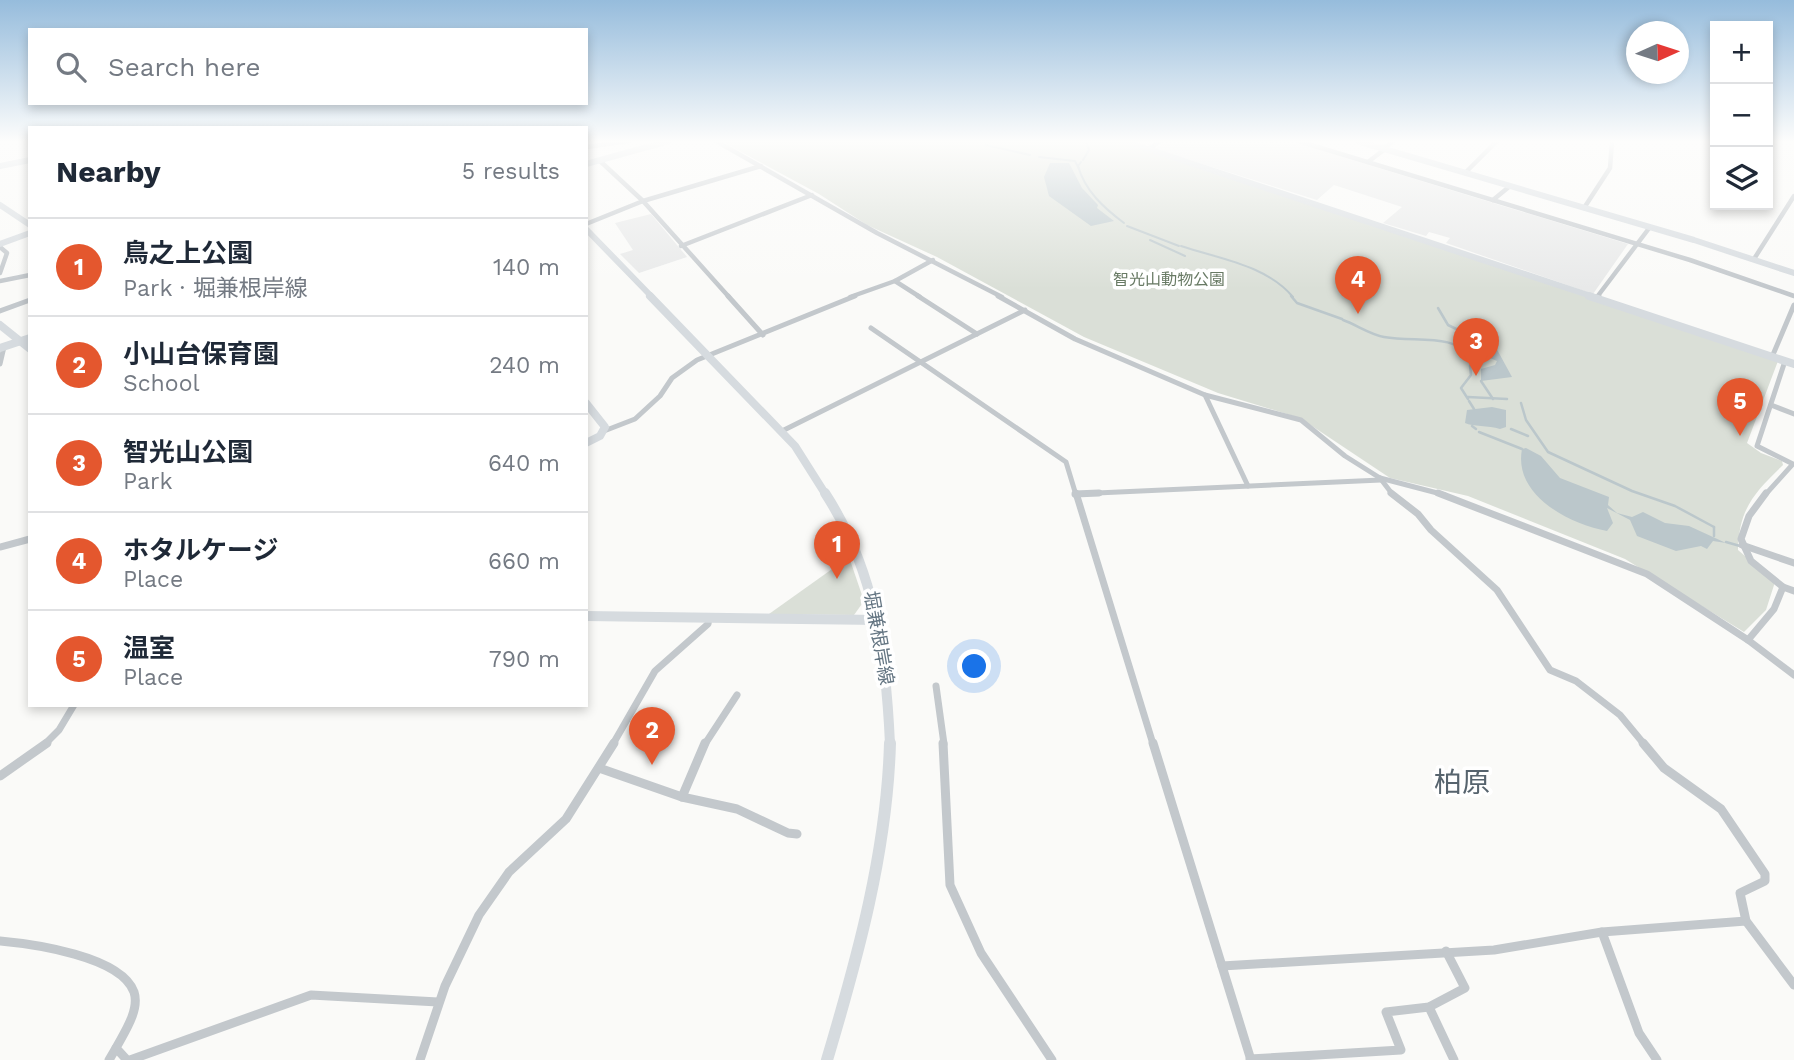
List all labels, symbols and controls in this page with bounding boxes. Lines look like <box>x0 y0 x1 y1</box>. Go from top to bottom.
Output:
north arrow <box>1626 21 1689 84</box>
map controls <box>1710 21 1773 210</box>
button: + <box>1710 21 1773 84</box>
search box <box>28 28 588 105</box>
icon: search <box>52 48 90 86</box>
text: Search here <box>108 52 260 82</box>
button: − <box>1710 84 1773 147</box>
button: layers <box>1710 147 1773 210</box>
text: Nearby <box>56 154 161 189</box>
text: 5 results <box>462 158 560 185</box>
text: 鳥之上公園 <box>123 238 253 268</box>
text: 1 <box>74 254 84 281</box>
text: 140 m <box>493 254 560 281</box>
pin: 4 <box>1335 256 1381 314</box>
park label: 智光山動物公園 <box>1113 270 1225 289</box>
text: Park · 堀兼根岸線 <box>123 275 308 302</box>
pin: 3 <box>1453 318 1499 376</box>
text: 小山台保育園 <box>123 339 279 369</box>
text: 2 <box>72 352 86 379</box>
text: 240 m <box>489 352 560 379</box>
text: School <box>123 370 200 397</box>
pin: 5 <box>1717 378 1763 436</box>
text: 智光山公園 <box>123 437 253 467</box>
text: 3 <box>72 450 86 477</box>
text: 640 m <box>488 450 560 477</box>
text: Park <box>123 468 172 495</box>
pin: 1 <box>814 521 860 579</box>
text: ホタルケージ <box>123 535 278 565</box>
text: 4 <box>72 548 86 575</box>
text: 660 m <box>488 548 560 575</box>
text: Place <box>123 566 183 593</box>
street label: 堀兼根岸線 <box>859 589 899 687</box>
text: 温室 <box>123 633 175 663</box>
text: 5 <box>72 646 86 673</box>
text: 790 m <box>489 646 560 673</box>
your location <box>957 649 991 683</box>
text: Place <box>123 664 183 691</box>
pin: 2 <box>629 707 675 765</box>
district label: 柏原 <box>1434 766 1490 799</box>

